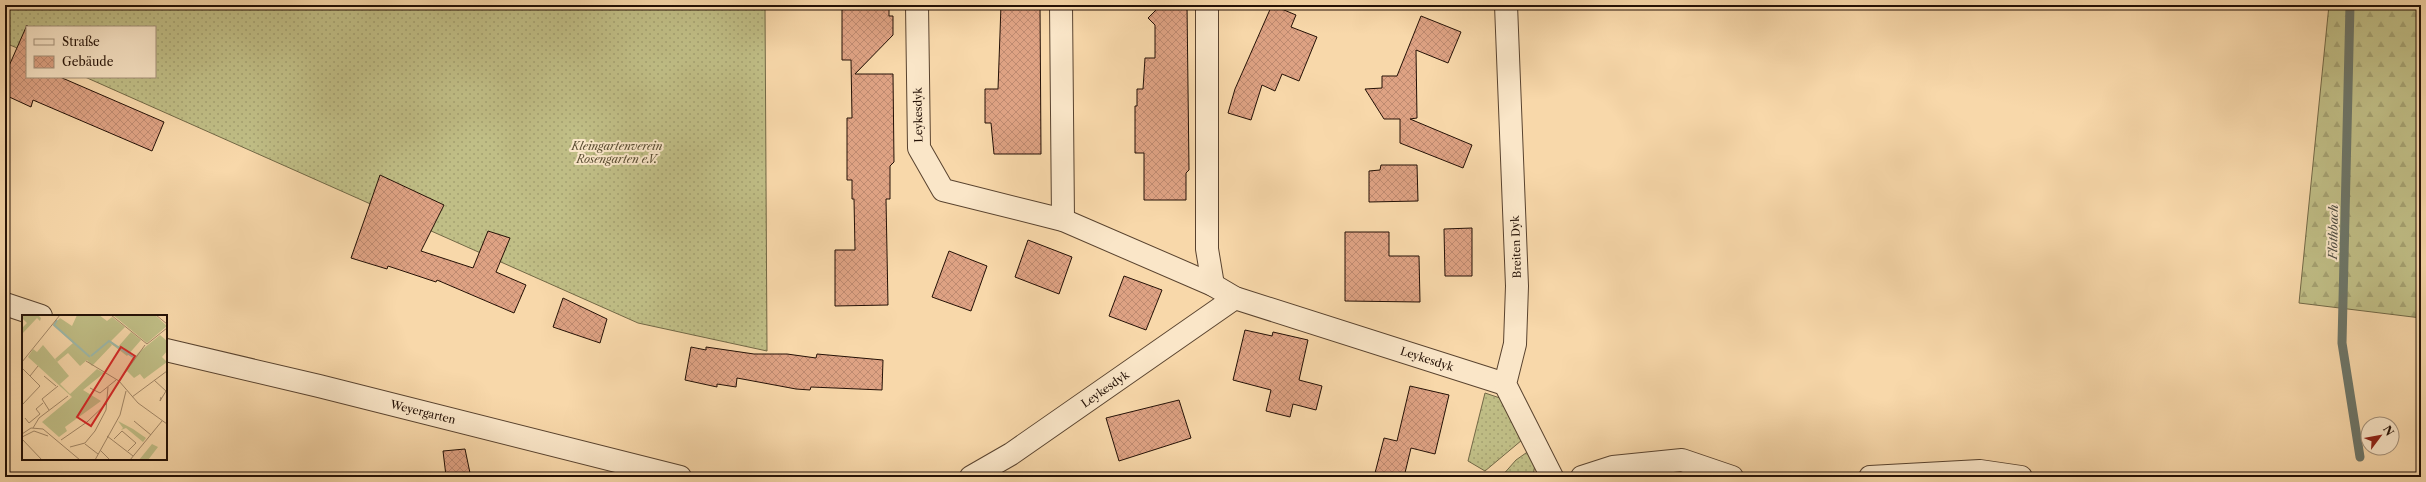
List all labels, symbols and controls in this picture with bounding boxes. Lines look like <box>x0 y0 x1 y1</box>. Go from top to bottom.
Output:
legend <box>26 26 156 78</box>
text: Straße <box>62 34 100 49</box>
text: Gebäude <box>62 54 114 69</box>
street label: Leykesdyk <box>911 87 925 143</box>
park label: Kleingartenverein Rosengarten e.V. <box>571 139 663 166</box>
water label: Flöthbach <box>2325 204 2341 261</box>
street label: Breiten Dyk <box>1508 215 1524 279</box>
inset map <box>22 315 167 460</box>
street label: Leykesdyk <box>1399 344 1456 374</box>
street label: Leykesdyk <box>1078 367 1132 411</box>
street label: Weyergarten <box>388 397 457 427</box>
north arrow <box>2360 416 2400 456</box>
text: N <box>2380 423 2397 439</box>

